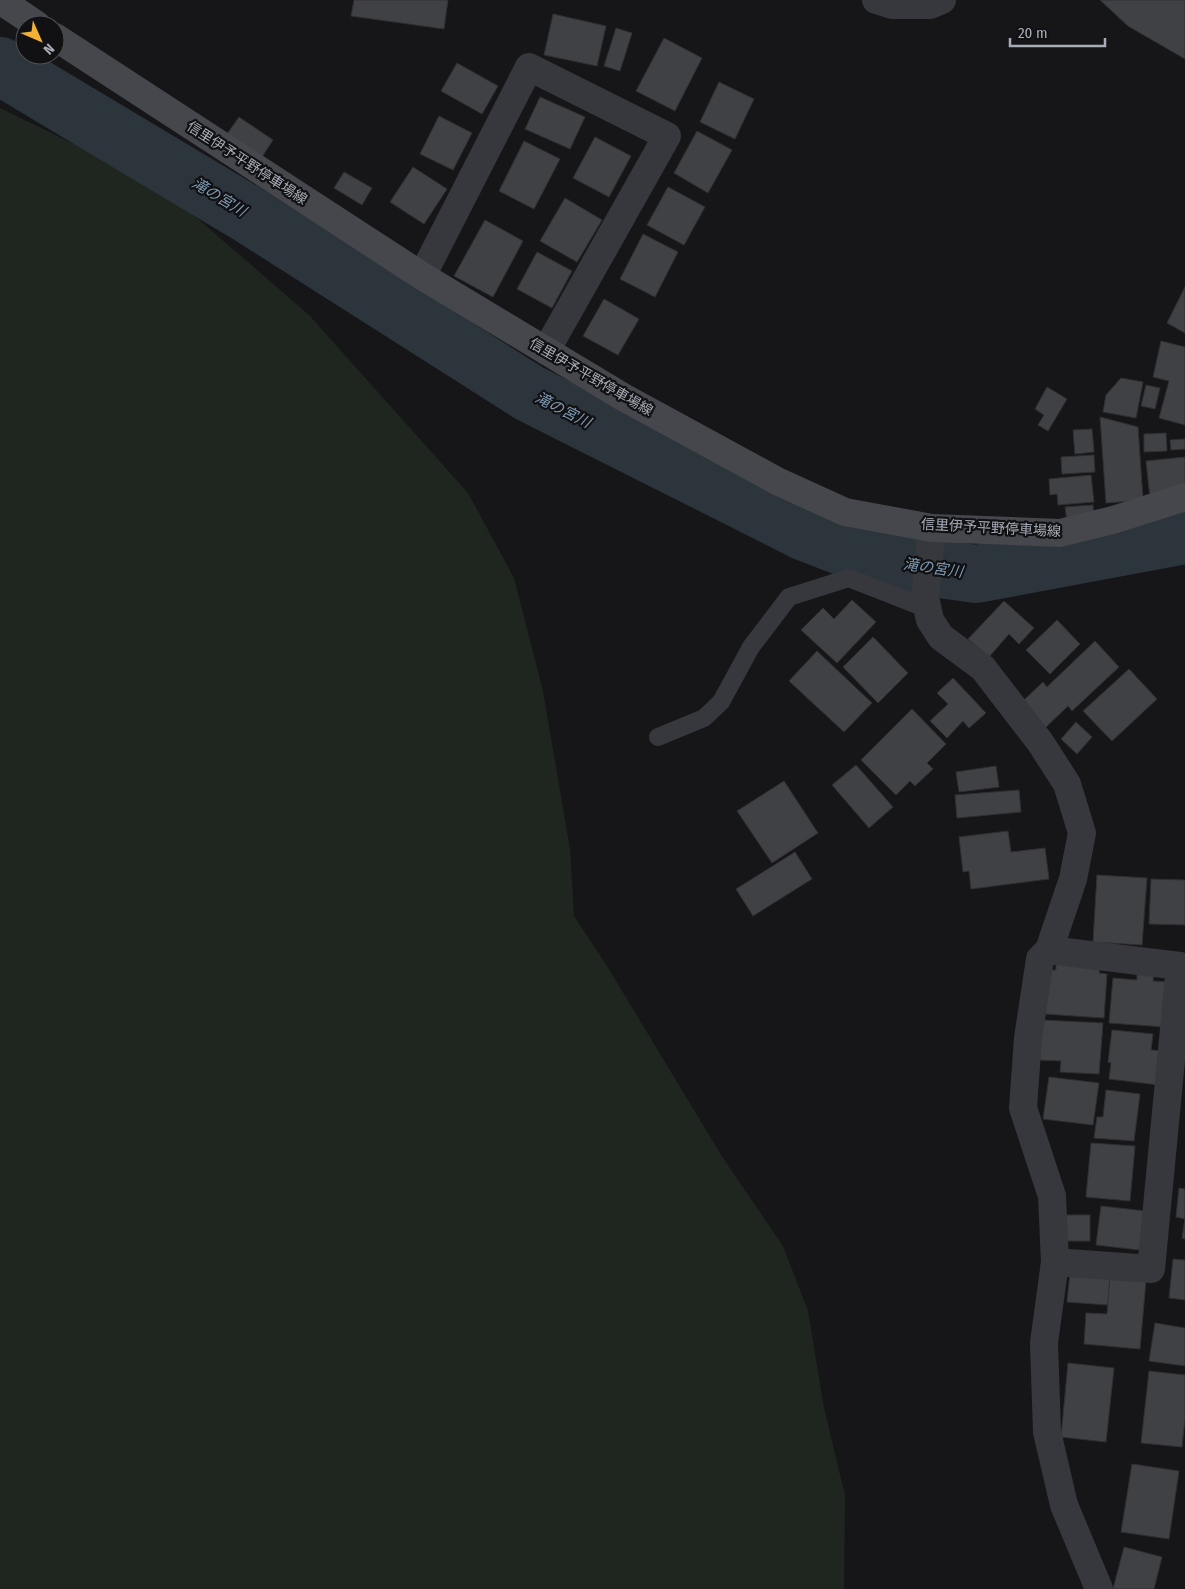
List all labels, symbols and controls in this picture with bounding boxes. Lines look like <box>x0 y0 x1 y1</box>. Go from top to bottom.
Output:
north arrow <box>15 15 65 65</box>
scale bar <box>1010 15 1105 47</box>
text: 20 m <box>1018 24 1048 42</box>
text: N <box>40 40 58 58</box>
street label: 信里伊予平野停車場線 <box>184 118 310 208</box>
water label: 滝の宮川 <box>189 174 251 221</box>
street label: 信里伊予平野停車場線 <box>526 335 656 419</box>
water label: 滝の宮川 <box>532 388 596 433</box>
street label: 信里伊予平野停車場線 <box>921 516 1061 540</box>
water label: 滝の宮川 <box>902 555 966 581</box>

